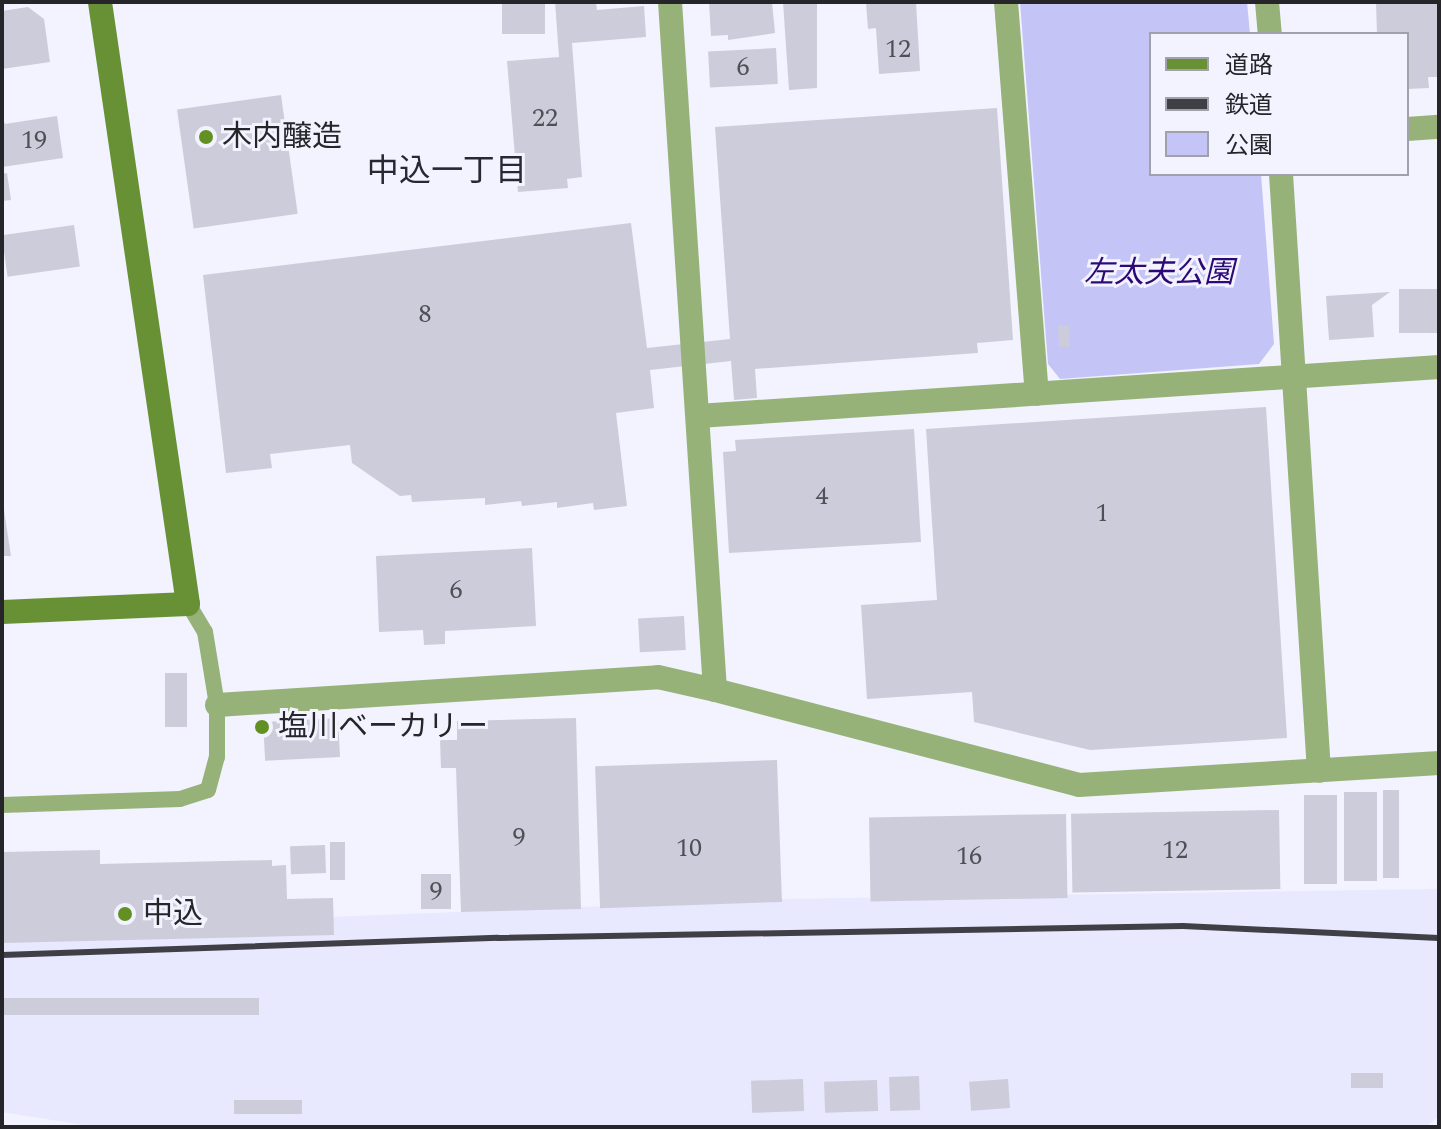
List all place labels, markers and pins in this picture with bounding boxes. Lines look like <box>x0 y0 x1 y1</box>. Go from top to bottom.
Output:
place label: 木内醸造 <box>222 119 342 155</box>
marker: 木内醸造 <box>197 128 215 146</box>
place label: 塩川ベーカリー <box>278 709 488 745</box>
marker: 塩川ベーカリー <box>253 718 271 736</box>
place label: 中込 <box>143 896 203 932</box>
marker: 中込 <box>114 903 136 925</box>

